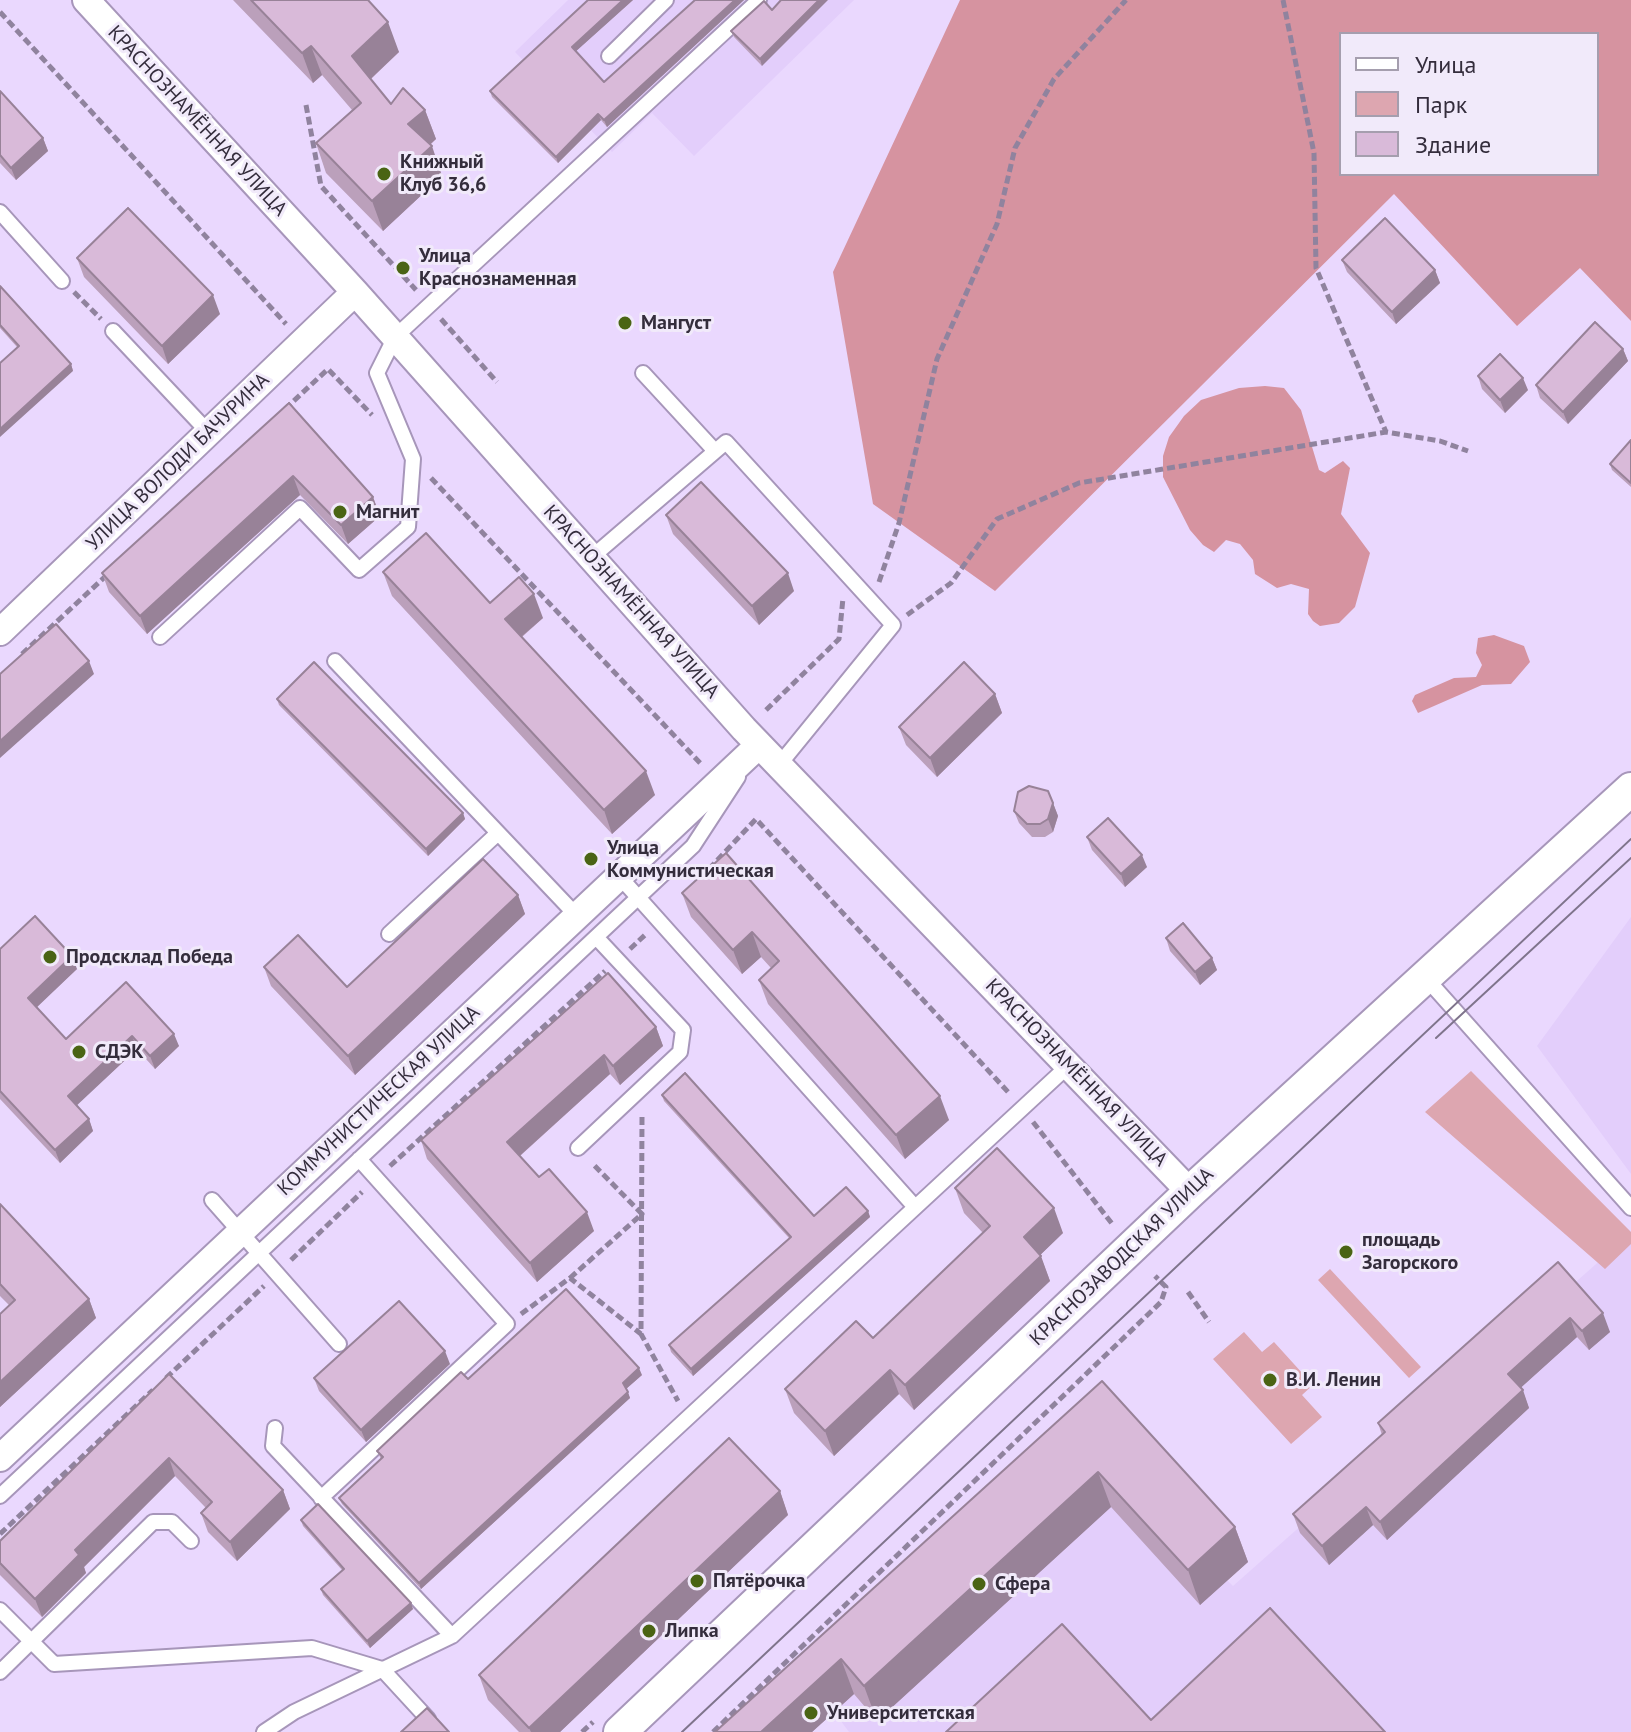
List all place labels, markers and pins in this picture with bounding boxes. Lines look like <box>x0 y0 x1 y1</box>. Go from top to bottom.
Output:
place label: Книжный Клуб 36,6 <box>400 150 486 197</box>
marker: Книжный Клуб 36,6 <box>375 165 393 183</box>
place label: Улица Краснознаменная <box>419 244 576 291</box>
marker: Улица Краснознаменная <box>394 259 412 277</box>
place label: Мангуст <box>641 311 711 335</box>
marker: Мангуст <box>616 314 634 332</box>
place label: Магнит <box>356 500 419 524</box>
marker: Магнит <box>331 503 349 521</box>
place label: Улица Коммунистическая <box>607 836 774 883</box>
marker: Улица Коммунистическая <box>582 850 600 868</box>
place label: Продсклад Победа <box>66 945 233 969</box>
marker: Продсклад Победа <box>41 948 59 966</box>
place label: СДЭК <box>95 1040 144 1064</box>
marker: СДЭК <box>70 1043 88 1061</box>
place label: площадь Загорского <box>1362 1228 1458 1275</box>
marker: площадь Загорского <box>1337 1243 1355 1261</box>
place label: В.И. Ленин <box>1286 1368 1381 1392</box>
marker: В.И. Ленин <box>1261 1371 1279 1389</box>
place label: Пятёрочка <box>713 1569 806 1593</box>
marker: Пятёрочка <box>688 1572 706 1590</box>
place label: Сфера <box>995 1572 1050 1596</box>
marker: Сфера <box>970 1575 988 1593</box>
place label: Липка <box>665 1619 719 1643</box>
marker: Липка <box>640 1622 658 1640</box>
place label: Университетская <box>827 1701 975 1725</box>
marker: Университетская <box>802 1704 820 1722</box>

